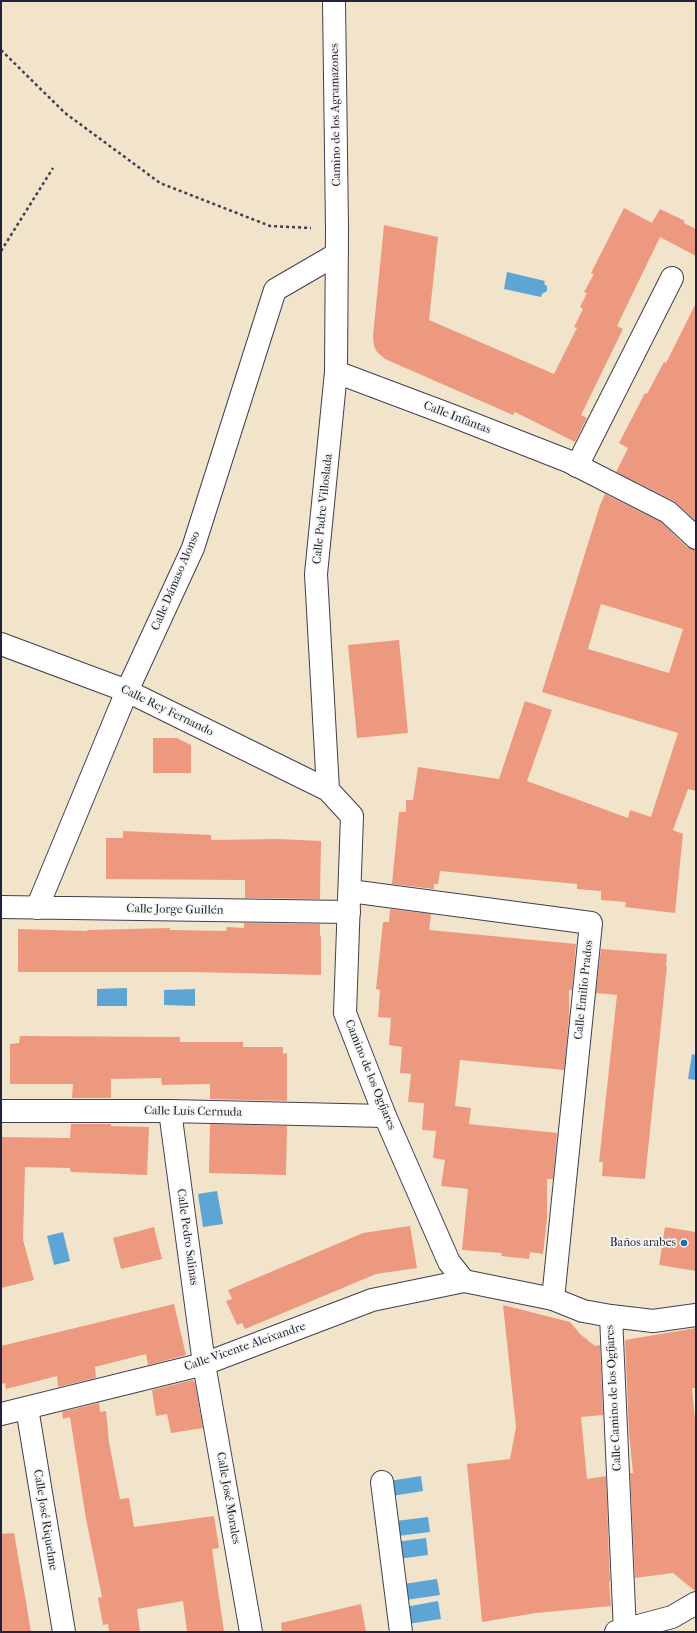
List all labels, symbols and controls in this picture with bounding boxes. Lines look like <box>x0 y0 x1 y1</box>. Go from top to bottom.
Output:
street label: Camino de los Agramazones <box>328 43 344 187</box>
street label: Calle Infantas <box>421 399 493 437</box>
street label: Calle Padre Villoslada <box>310 453 336 565</box>
street label: Calle Dámaso Alonso <box>149 529 203 633</box>
street label: Calle Rey Fernando <box>118 682 216 740</box>
street label: Calle Jorge Guillén <box>126 902 224 918</box>
street label: Calle Emilio Prados <box>572 940 596 1040</box>
street label: Camino de los Ogíjares <box>341 1018 399 1132</box>
street label: Calle Luis Cernuda <box>144 1104 242 1120</box>
street label: Calle Pedro Salinas <box>173 1188 201 1286</box>
place label: Baños arabes <box>610 1236 676 1250</box>
marker: Baños arabes <box>679 1238 689 1248</box>
street label: Calle Vicente Aleixandre <box>182 1319 308 1375</box>
street label: Calle Camino de los Ogíjares <box>603 1325 625 1471</box>
street label: Calle José Morales <box>213 1451 243 1545</box>
street label: Calle José Riquelme <box>30 1468 60 1572</box>

